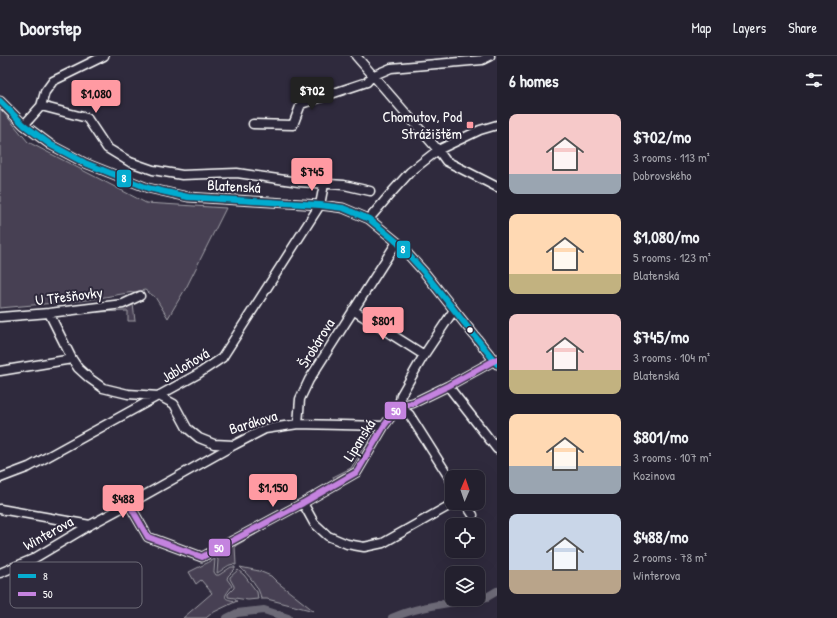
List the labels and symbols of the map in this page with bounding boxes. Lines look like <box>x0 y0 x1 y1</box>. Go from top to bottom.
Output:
pin: $702 <box>288 77 336 111</box>
pin: $1,080 <box>63 80 129 114</box>
place label: Chomutov, Pod Strážištěm <box>382 106 462 144</box>
marker: Chomutov, Pod Strážištěm <box>465 120 475 130</box>
pin: $745 <box>288 158 336 192</box>
line badge: 8 <box>116 169 132 188</box>
text: 8 <box>122 171 127 185</box>
street label: Blatenská <box>207 174 261 198</box>
line badge: 8 <box>396 240 411 259</box>
text: 8 <box>401 242 406 256</box>
street label: U Třešňovky <box>34 281 104 311</box>
pin: $801 <box>359 307 407 341</box>
street label: Šrobárova <box>293 314 339 372</box>
unlabelled marker <box>465 325 475 335</box>
street label: Jabloňová <box>157 342 213 387</box>
line badge: 50 <box>384 401 407 420</box>
text: 50 <box>391 404 401 418</box>
street label: Barákova <box>226 405 280 439</box>
street label: Lipanská <box>338 415 380 465</box>
north arrow <box>445 470 485 510</box>
pin: $1,150 <box>240 474 306 508</box>
pin: $488 <box>99 485 147 519</box>
street label: Winterova <box>19 511 77 555</box>
line badge: 50 <box>208 538 231 557</box>
text: 50 <box>214 541 224 555</box>
legend <box>10 562 142 608</box>
text: 8 <box>43 569 48 583</box>
text: 50 <box>43 587 53 601</box>

